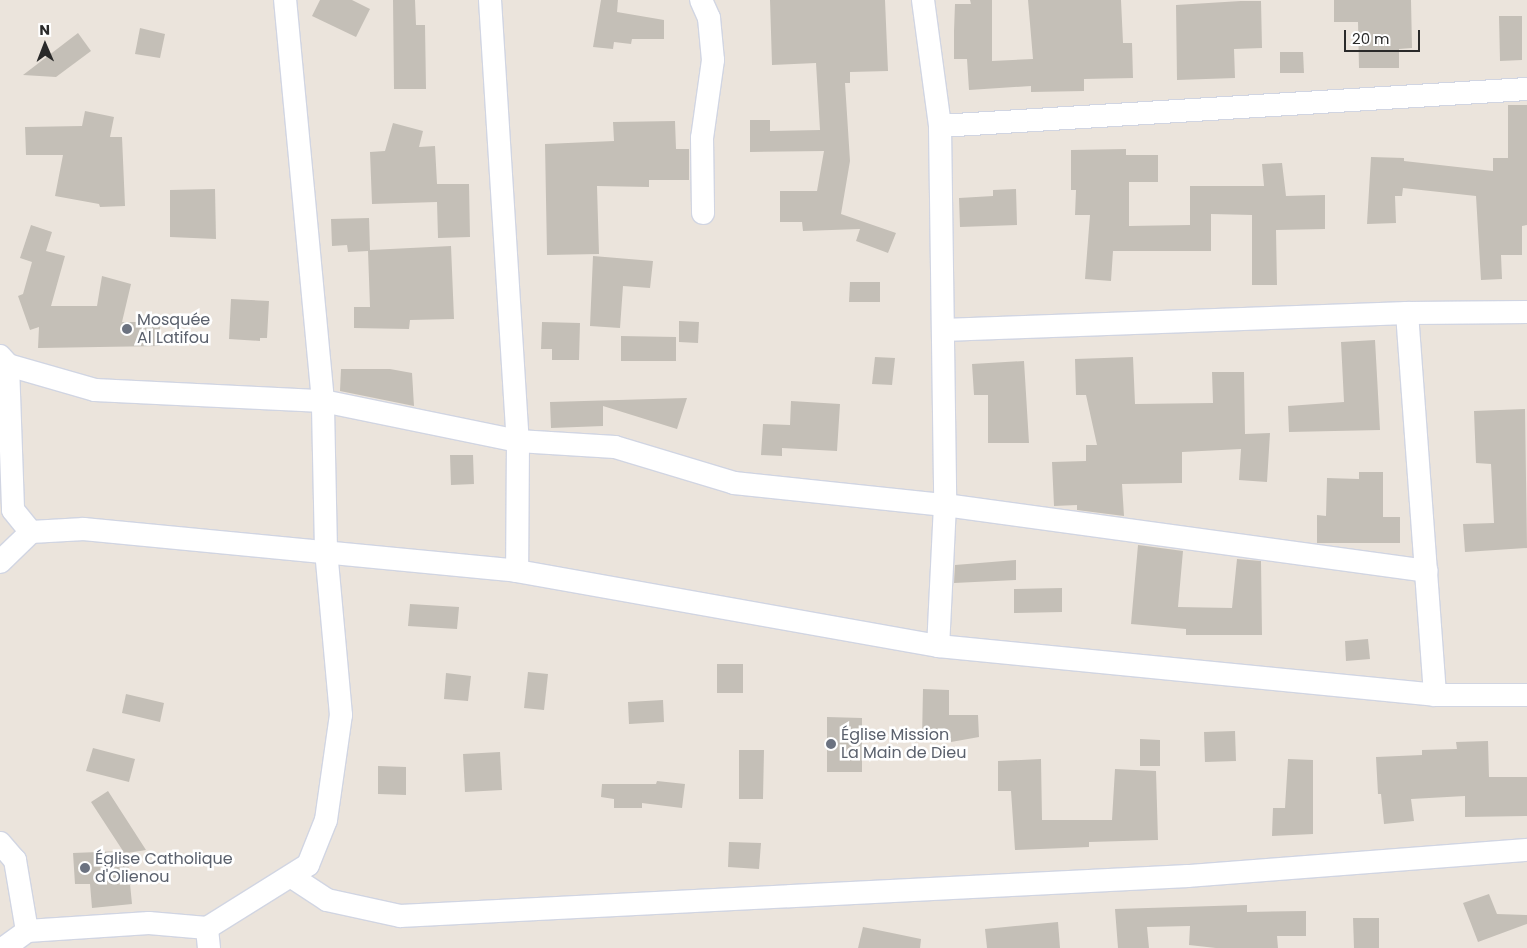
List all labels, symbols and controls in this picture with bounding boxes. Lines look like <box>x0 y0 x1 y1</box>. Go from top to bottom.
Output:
north arrow <box>20 20 70 70</box>
text: N <box>39 20 50 40</box>
scale bar <box>1347 20 1423 52</box>
text: 20 m <box>1352 28 1390 49</box>
place label: Mosquée Al Latifou <box>137 310 210 348</box>
marker: Mosquée Al Latifou <box>121 323 133 335</box>
place label: Église Mission La Main de Dieu <box>841 725 966 763</box>
marker: Église Mission La Main de Dieu <box>825 738 837 750</box>
place label: Église Catholique d'Olienou <box>95 849 233 887</box>
marker: Église Catholique d'Olienou <box>79 862 91 874</box>

